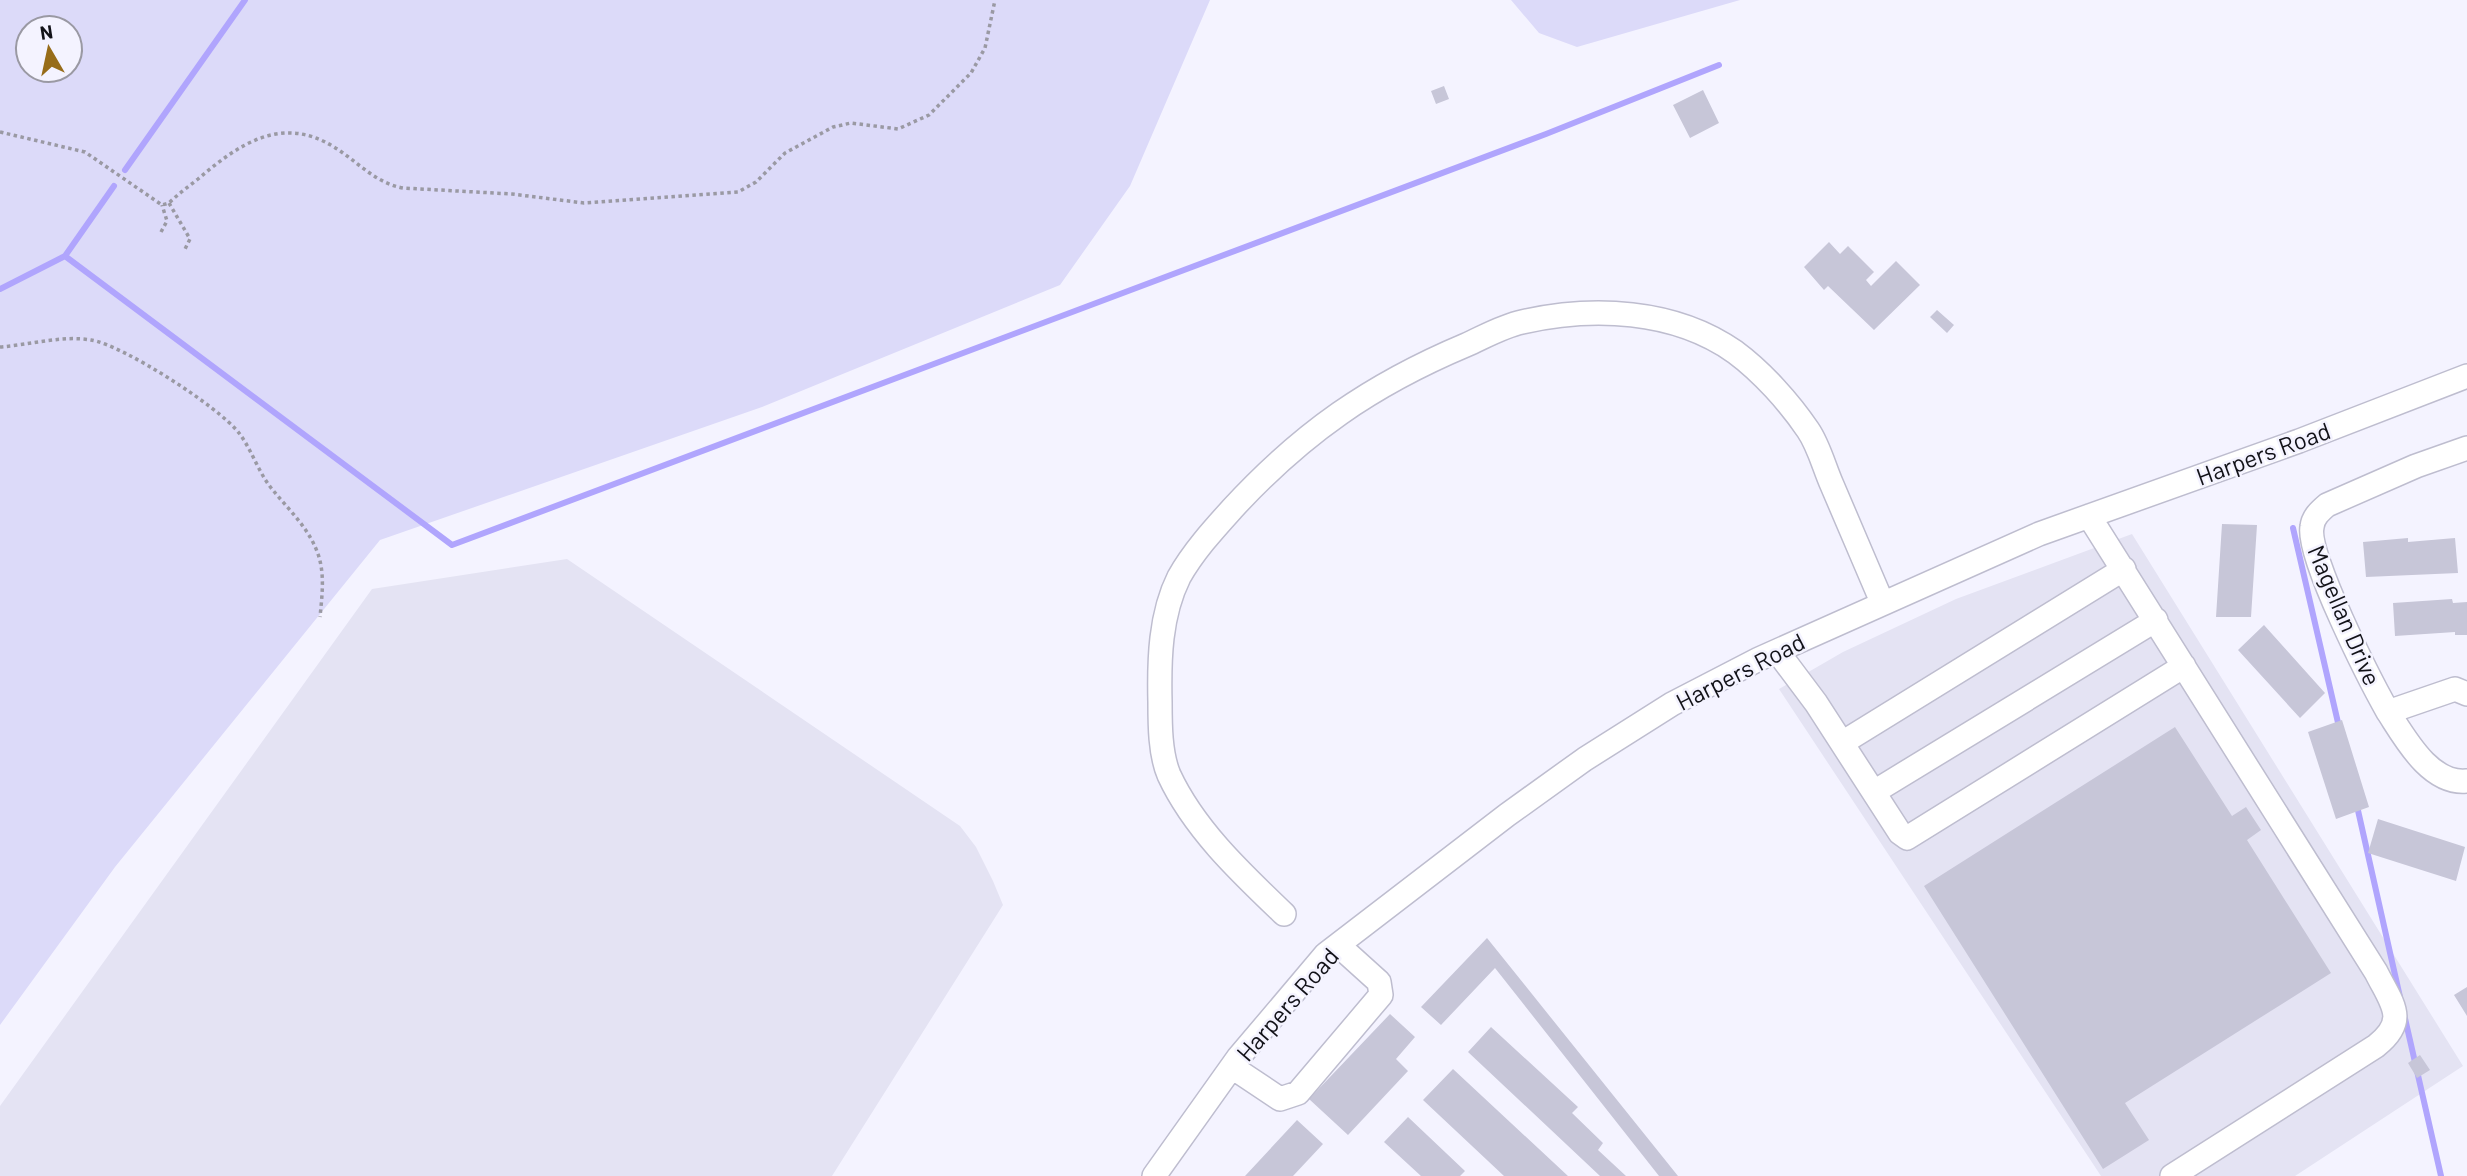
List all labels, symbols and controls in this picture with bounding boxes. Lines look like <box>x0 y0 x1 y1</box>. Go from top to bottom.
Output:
north arrow <box>14 14 84 84</box>
text: N <box>38 19 54 44</box>
street label: Harpers Road <box>2192 415 2334 491</box>
street label: Magellan Drive <box>2302 540 2388 690</box>
street label: Harpers Road <box>1671 626 1809 716</box>
street label: Harpers Road <box>1230 941 1344 1067</box>

